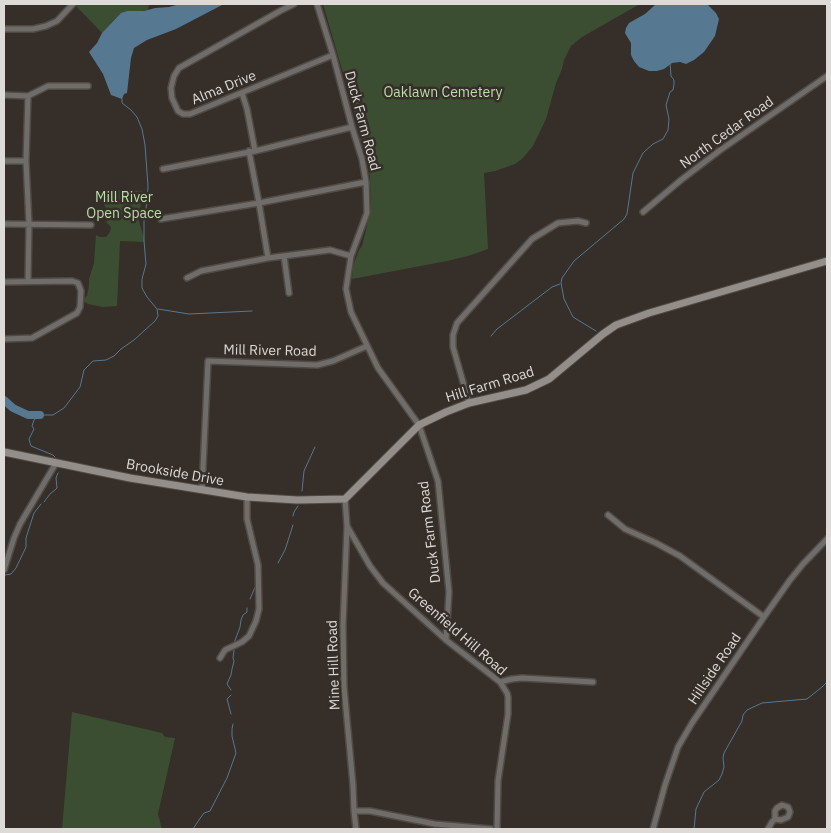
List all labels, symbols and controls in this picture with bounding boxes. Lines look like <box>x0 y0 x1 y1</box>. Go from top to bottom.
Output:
street label: Alma Drive <box>189 67 259 109</box>
street label: Duck Farm Road <box>341 69 383 173</box>
park label: Oaklawn Cemetery <box>383 85 503 101</box>
street label: North Cedar Road <box>677 93 777 173</box>
park label: Mill River Open Space <box>86 190 162 222</box>
street label: Mill River Road <box>223 342 317 360</box>
street label: Hill Farm Road <box>444 364 536 406</box>
street label: Brookside Drive <box>125 456 225 490</box>
street label: Duck Farm Road <box>415 480 445 584</box>
street label: Greenfield Hill Road <box>404 585 510 679</box>
street label: Mine Hill Road <box>324 620 344 710</box>
street label: Hillside Road <box>685 630 745 708</box>

